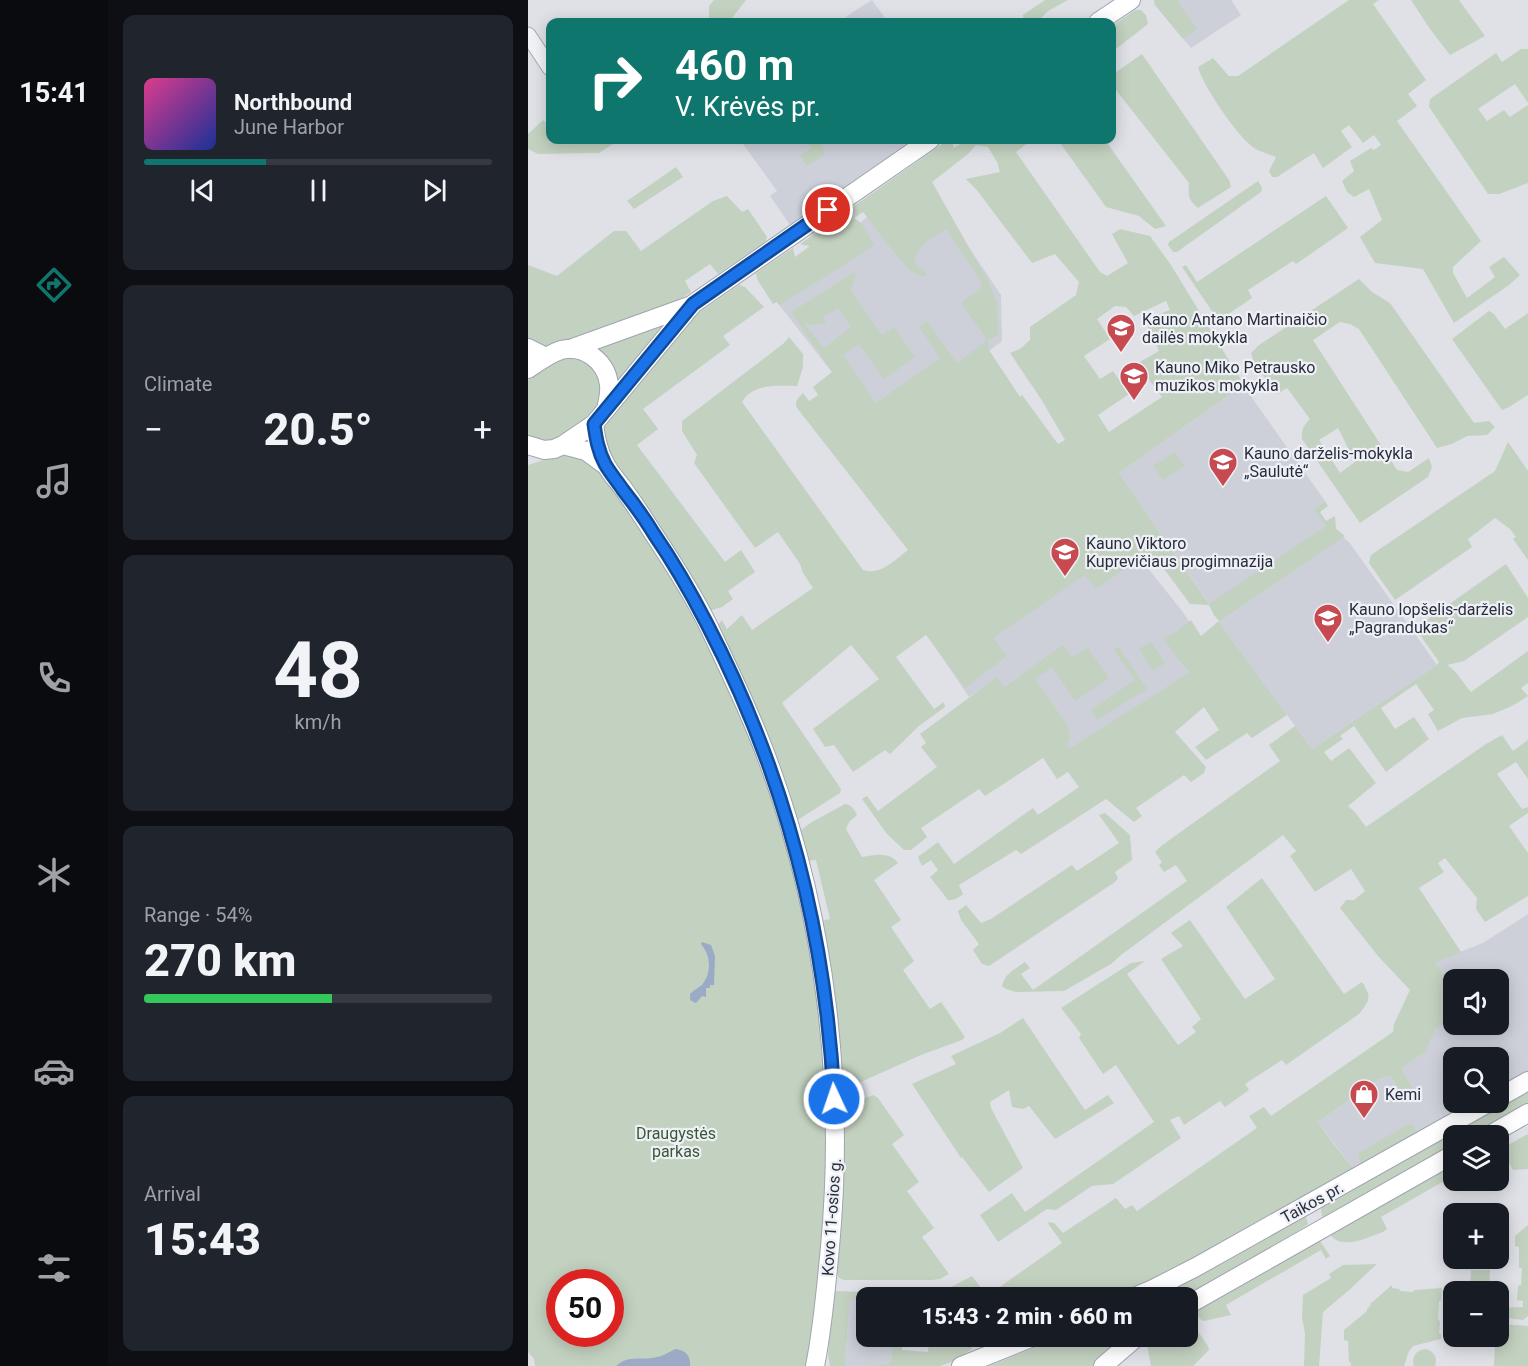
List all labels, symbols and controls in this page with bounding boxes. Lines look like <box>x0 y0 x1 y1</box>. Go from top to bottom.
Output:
text: 460 m <box>675 41 794 90</box>
icon: right <box>576 42 654 120</box>
text: 15:41 <box>19 77 89 109</box>
text: Northbound <box>234 90 352 115</box>
text: V. Krėvės pr. <box>675 91 821 123</box>
text: June Harbor <box>234 115 344 139</box>
icon: previous <box>186 174 219 207</box>
icon: pause <box>302 174 335 207</box>
icon: next <box>418 174 451 207</box>
pin <box>802 184 853 235</box>
icon: arrive <box>811 193 844 226</box>
icon: directions <box>33 264 75 306</box>
place label: Kauno Antano Martinaičio dailės mokykla <box>1142 310 1327 347</box>
school or university icon: Kauno Antano Martinaičio dailės mokykla <box>1105 312 1137 354</box>
place label: Kauno Miko Petrausko muzikos mokykla <box>1155 358 1315 395</box>
school or university icon: Kauno Miko Petrausko muzikos mokykla <box>1118 360 1150 402</box>
text: Climate <box>144 372 212 396</box>
text: 20.5° <box>264 403 373 456</box>
text: − <box>144 410 163 449</box>
text: + <box>473 410 492 449</box>
place label: Kauno darželis-mokykla „Saulutė“ <box>1244 444 1413 481</box>
school or university icon: Kauno darželis-mokykla „Saulutė“ <box>1207 446 1239 488</box>
icon: music <box>33 460 75 502</box>
place label: Kauno Viktoro Kuprevičiaus progimnazija <box>1086 534 1273 571</box>
school or university icon: Kauno Viktoro Kuprevičiaus progimnazija <box>1049 536 1081 578</box>
place label: Kauno lopšelis-darželis „Pagrandukas“ <box>1349 600 1513 637</box>
school or university icon: Kauno lopšelis-darželis „Pagrandukas“ <box>1312 602 1344 644</box>
text: 48 <box>273 625 363 716</box>
icon: phone <box>33 657 75 699</box>
text: km/h <box>295 710 341 734</box>
icon: climate <box>33 854 75 896</box>
text: Range · 54% <box>144 903 252 927</box>
text: 270 km <box>144 934 296 987</box>
map controls <box>1443 969 1509 1347</box>
button: sound <box>1443 969 1509 1035</box>
button: search <box>1443 1047 1509 1113</box>
icon: car <box>33 1050 75 1092</box>
position arrow <box>802 1067 866 1131</box>
shop icon: Kemi <box>1348 1078 1380 1120</box>
place label: Kemi <box>1385 1085 1421 1104</box>
park label: Draugystės parkas <box>636 1124 716 1161</box>
button: layers <box>1443 1125 1509 1191</box>
street label: Kovo 11-osios g. <box>818 1158 845 1276</box>
street label: Taikos pr. <box>1278 1178 1347 1227</box>
text: Arrival <box>144 1182 201 1206</box>
button: + <box>1443 1203 1509 1269</box>
text: 15:43 <box>144 1213 261 1266</box>
icon: filters <box>33 1247 75 1289</box>
speed limit sign: 50 <box>546 1269 624 1347</box>
button: − <box>1443 1281 1509 1347</box>
text: 15:43 · 2 min · 660 m <box>922 1304 1132 1329</box>

